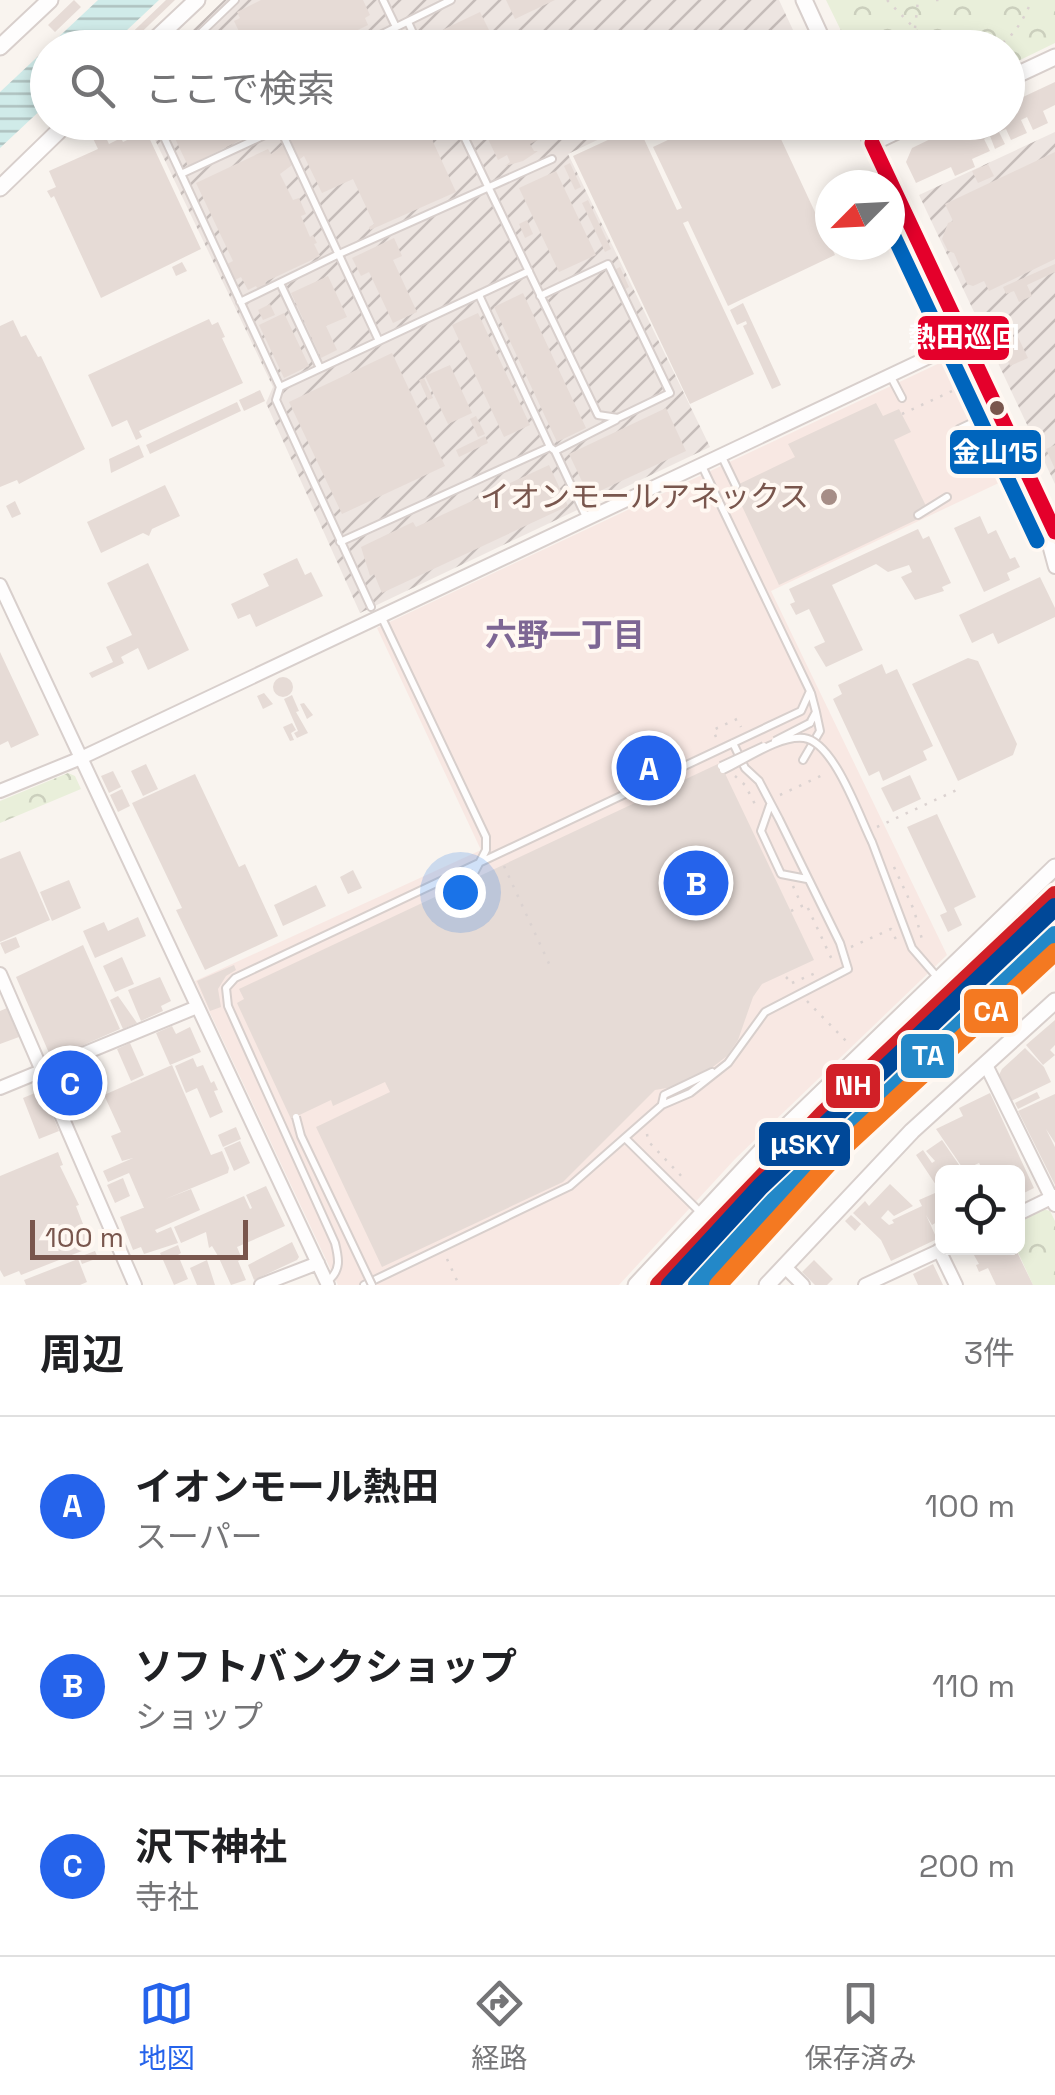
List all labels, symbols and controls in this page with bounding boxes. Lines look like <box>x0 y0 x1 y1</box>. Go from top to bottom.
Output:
search box <box>30 30 1025 140</box>
icon: search <box>65 58 120 113</box>
text: ここで検索 <box>145 65 335 113</box>
north arrow <box>815 170 905 260</box>
line badge: 熱田巡回 <box>916 314 1011 362</box>
text: 熱田巡回 <box>908 319 1020 355</box>
unlabelled marker <box>987 398 1007 418</box>
line badge: 金山15 <box>948 428 1043 476</box>
text: 金山15 <box>952 434 1038 470</box>
place label: イオンモールアネックス <box>480 477 809 516</box>
marker: イオンモールアネックス <box>818 486 840 508</box>
district label: 六野一丁目 <box>485 615 645 655</box>
pin: A <box>616 730 682 806</box>
pin: B <box>664 846 728 920</box>
your location <box>435 867 486 918</box>
line badge: CA <box>962 987 1020 1035</box>
text: CA <box>973 993 1009 1029</box>
line badge: TA <box>899 1032 956 1080</box>
text: TA <box>912 1037 944 1073</box>
pin: C <box>38 1046 102 1120</box>
line badge: NH <box>824 1062 882 1110</box>
text: NH <box>834 1067 872 1103</box>
line badge: μSKY <box>757 1120 852 1168</box>
text: μSKY <box>770 1126 841 1162</box>
map controls <box>935 1165 1025 1255</box>
button: locate <box>935 1165 1025 1255</box>
scale bar <box>30 1215 248 1260</box>
text: 100 m <box>45 1219 124 1255</box>
text: 周辺 <box>40 1328 124 1381</box>
text: 3件 <box>964 1333 1015 1373</box>
text: イオンモール熱田 <box>135 1463 439 1511</box>
text: A <box>62 1486 83 1526</box>
text: 100 m <box>925 1486 1015 1526</box>
text: スーパー <box>135 1517 263 1557</box>
text: ソフトバンクショップ <box>135 1643 517 1691</box>
text: B <box>62 1666 83 1706</box>
text: 110 m <box>932 1666 1015 1706</box>
text: ショップ <box>135 1697 263 1737</box>
text: 沢下神社 <box>135 1823 287 1871</box>
text: C <box>62 1846 83 1886</box>
text: 200 m <box>919 1846 1015 1886</box>
text: 寺社 <box>135 1877 199 1917</box>
tab: 地図 <box>138 1976 195 2076</box>
tab: 経路 <box>471 1976 528 2076</box>
tab: 保存済み <box>804 1976 917 2076</box>

